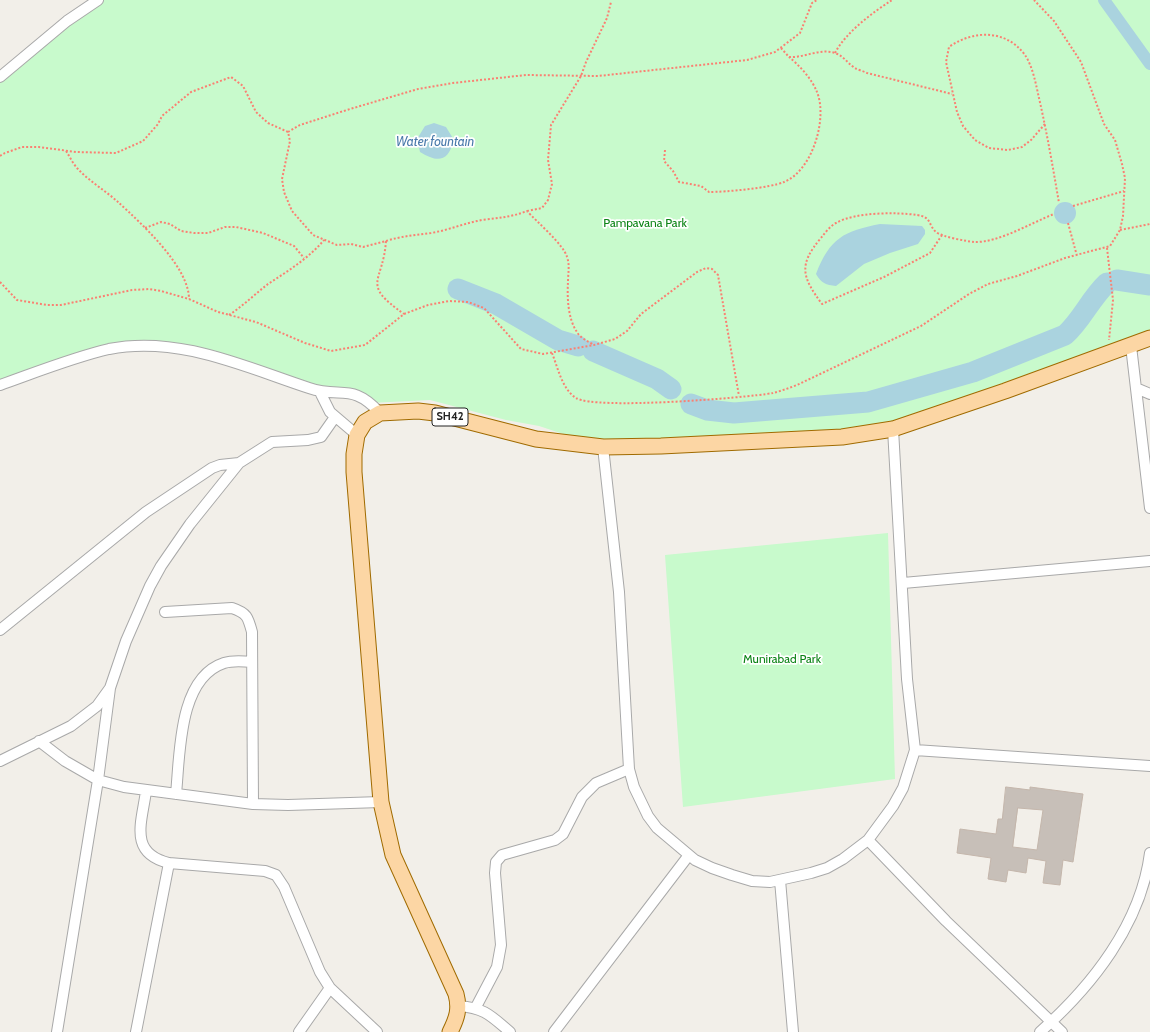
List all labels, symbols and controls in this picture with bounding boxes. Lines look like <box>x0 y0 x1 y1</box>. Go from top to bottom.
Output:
water label: Water fountain <box>396 134 474 150</box>
park label: Pampavana Park <box>603 216 687 230</box>
road number: SH42 <box>432 408 468 426</box>
park label: Munirabad Park <box>743 652 821 666</box>

